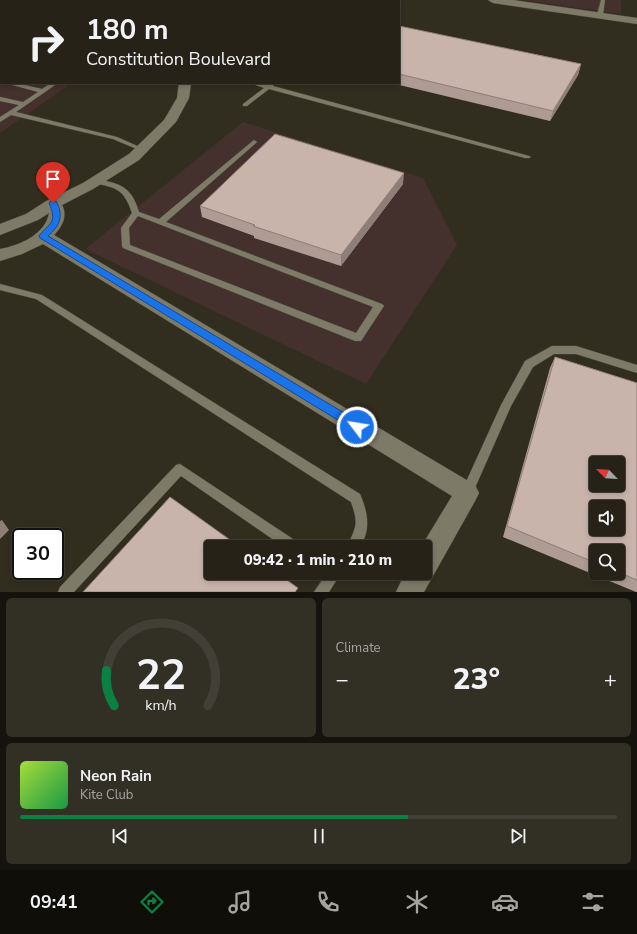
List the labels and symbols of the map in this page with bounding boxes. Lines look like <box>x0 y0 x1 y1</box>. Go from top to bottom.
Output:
pin <box>36 162 70 203</box>
position arrow <box>336 406 378 448</box>
north arrow <box>589 456 625 492</box>
speed limit sign: 30 <box>12 528 64 580</box>

